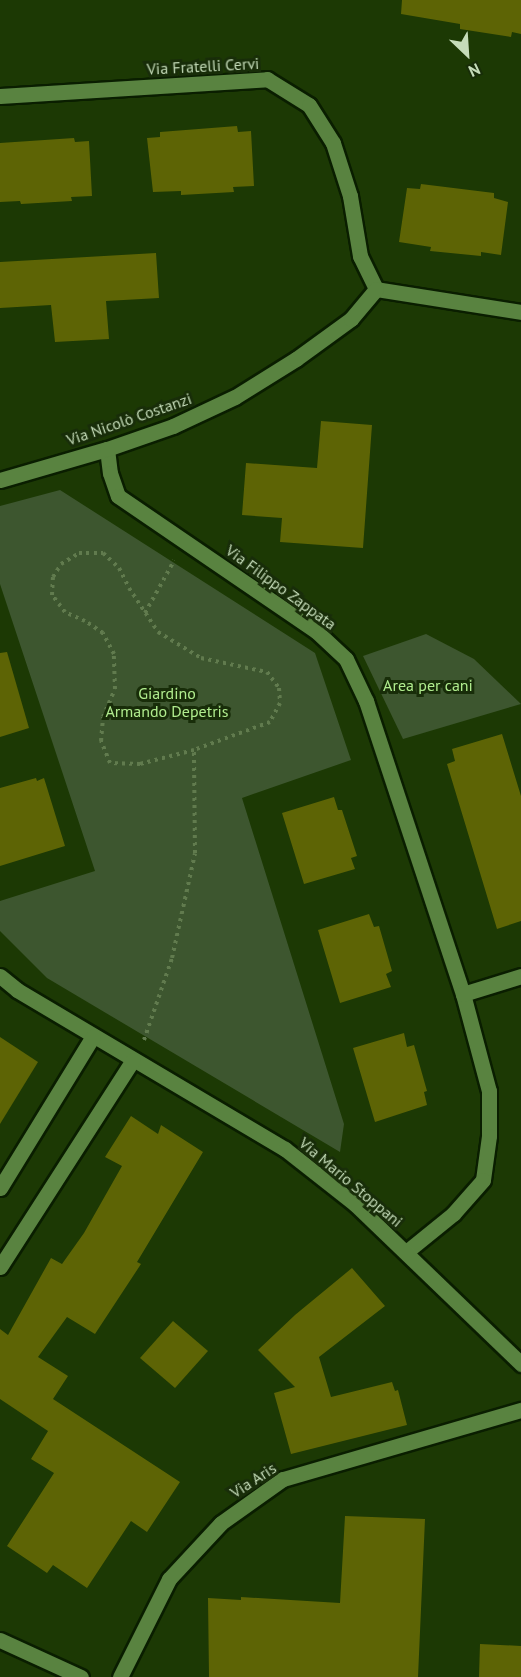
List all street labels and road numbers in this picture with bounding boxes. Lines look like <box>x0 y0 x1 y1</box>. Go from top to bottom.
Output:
street label: Via Fratelli Cervi <box>146 53 260 79</box>
street label: Via Nicolò Costanzi <box>64 389 194 449</box>
street label: Via Filippo Zappata <box>222 540 340 634</box>
street label: Via Mario Stoppani <box>295 1133 407 1231</box>
street label: Via Aris <box>226 1458 280 1502</box>

